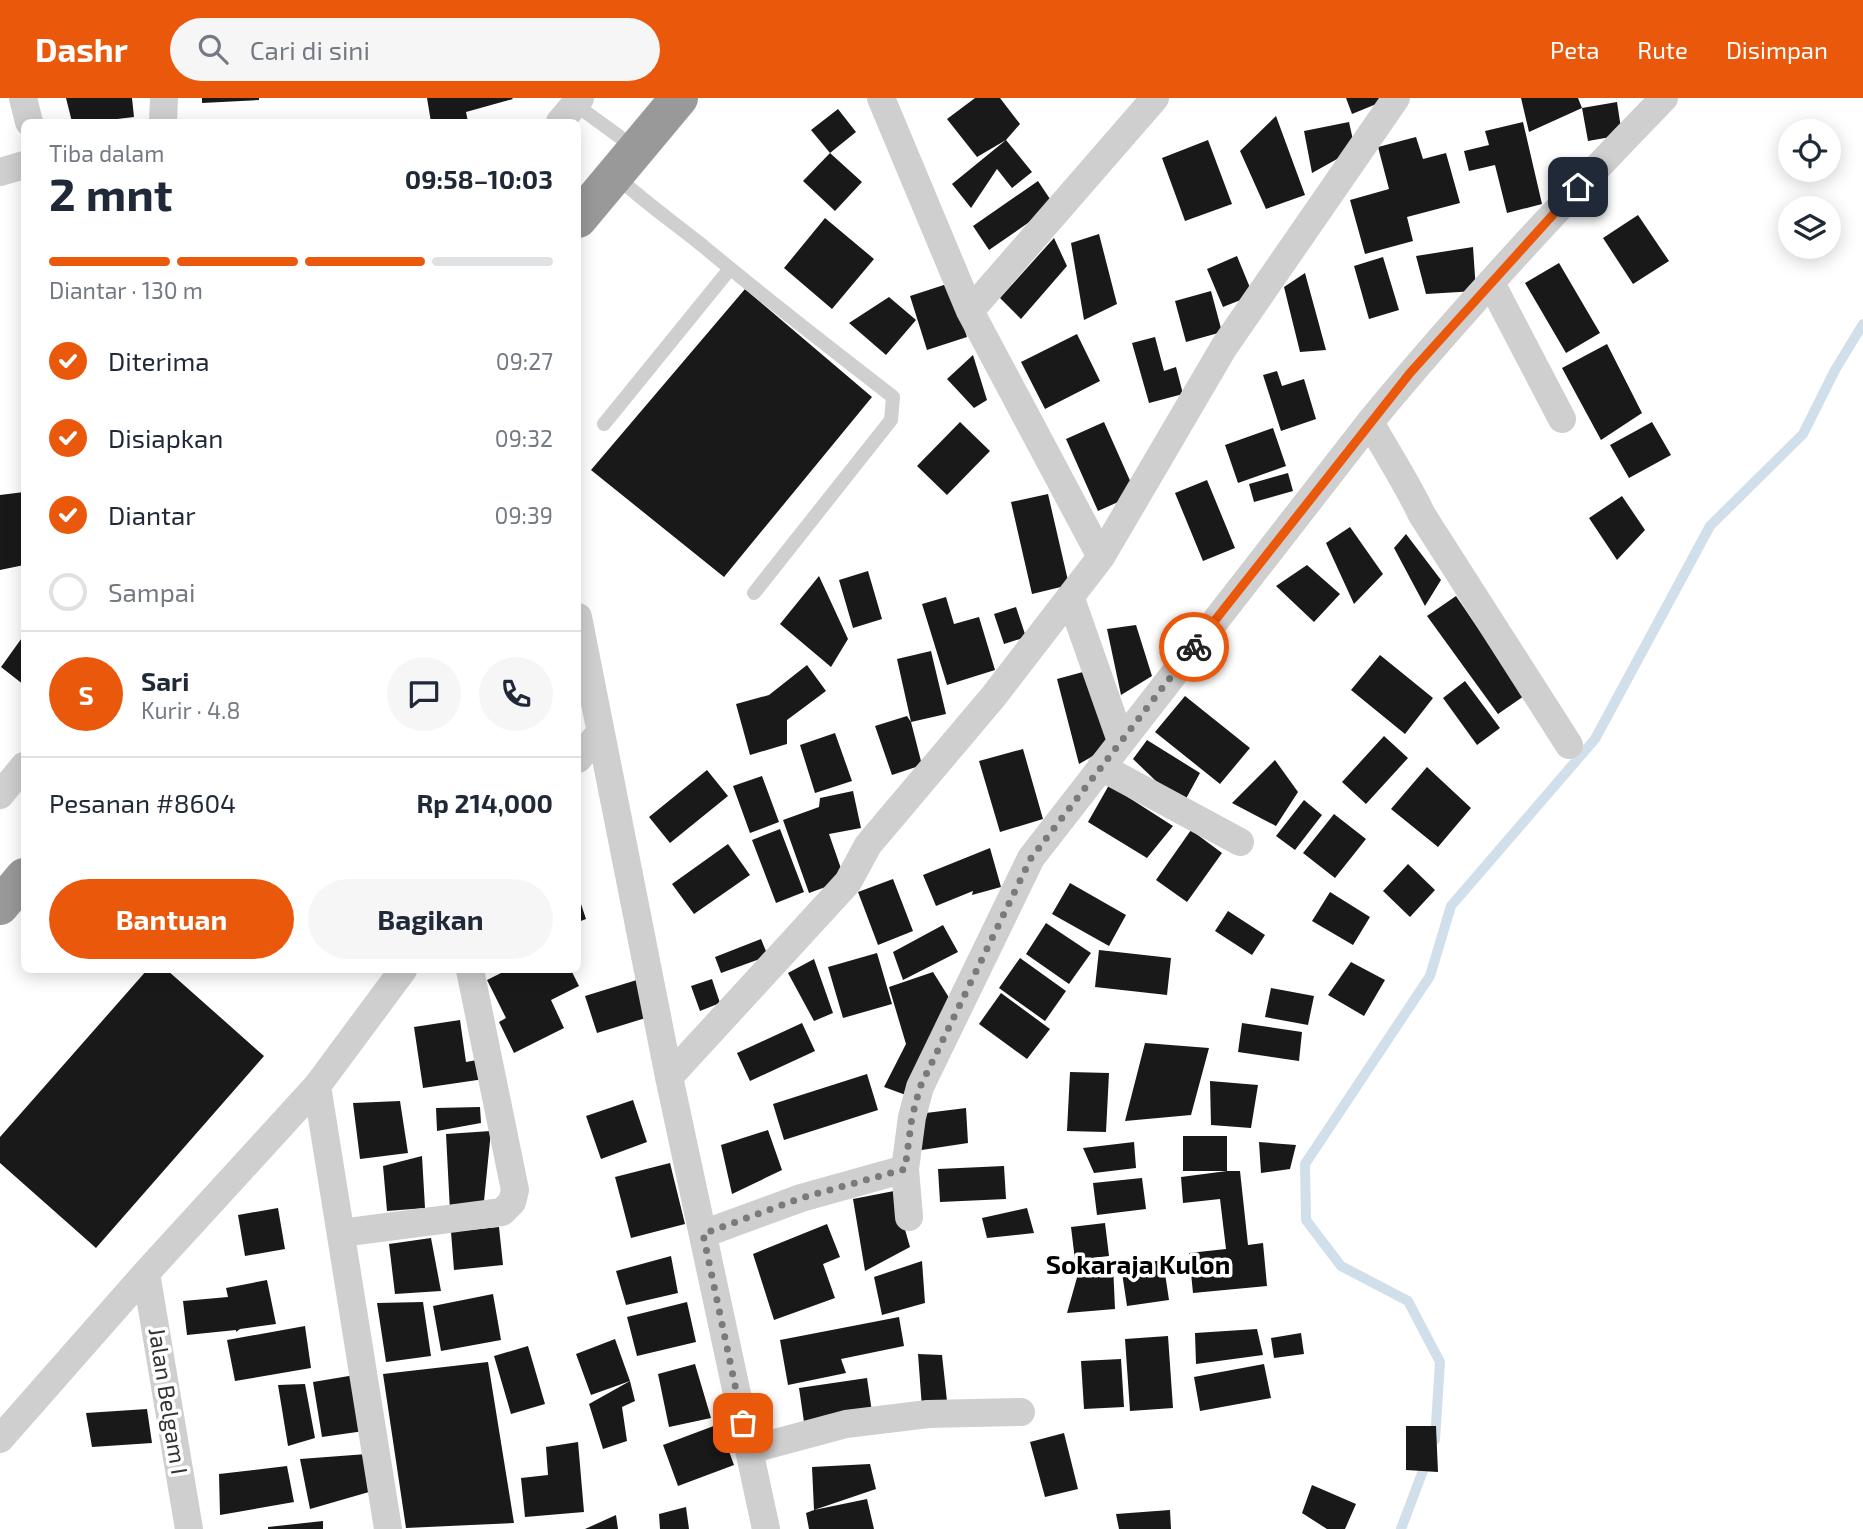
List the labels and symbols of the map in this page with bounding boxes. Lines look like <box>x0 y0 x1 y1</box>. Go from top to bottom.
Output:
pin <box>1548 157 1608 217</box>
courier <box>1159 612 1229 682</box>
district label: Sokaraja Kulon <box>1046 1248 1230 1279</box>
street label: Jalan Belgam I <box>144 1325 194 1476</box>
pin <box>713 1393 773 1453</box>

